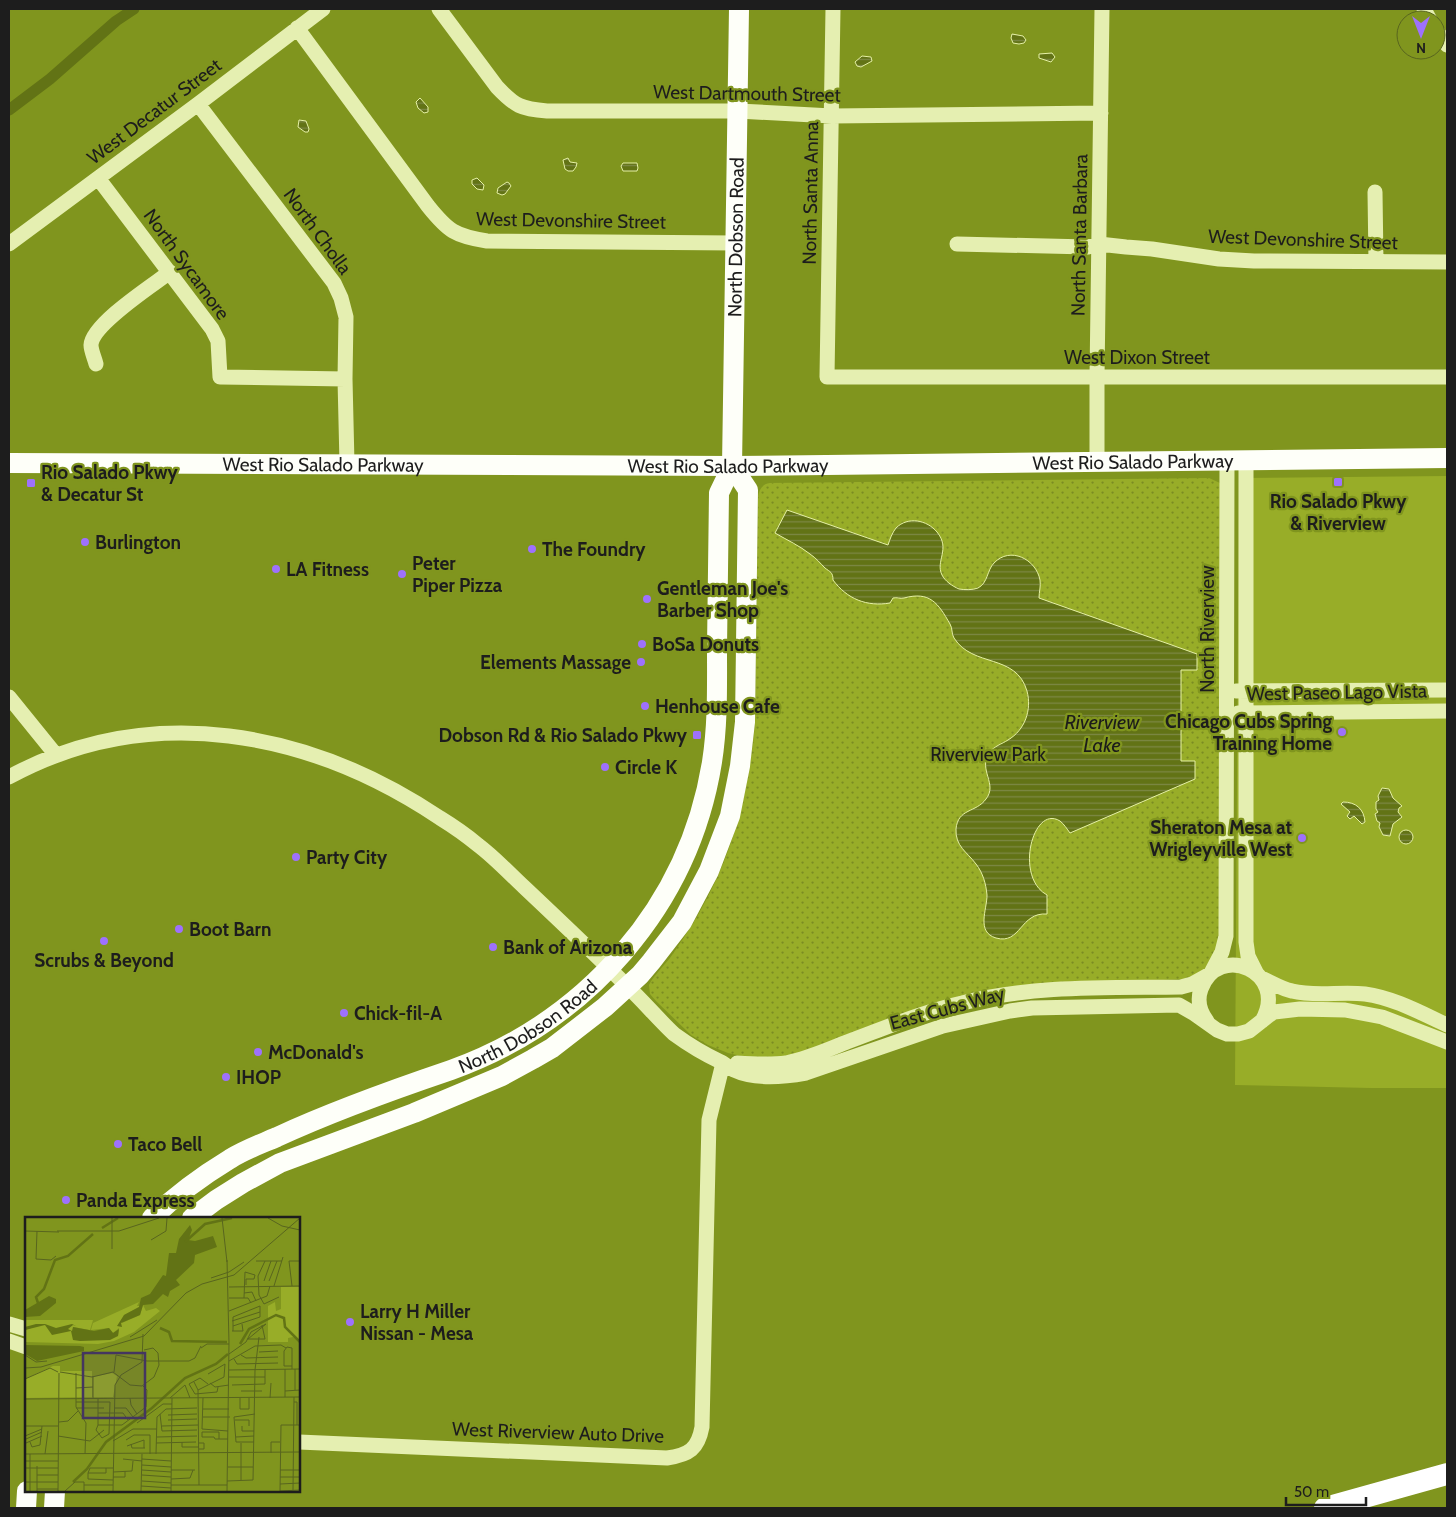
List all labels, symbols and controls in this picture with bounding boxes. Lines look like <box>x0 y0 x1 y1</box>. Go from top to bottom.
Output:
north arrow <box>1396 10 1446 60</box>
text: N <box>1416 39 1426 57</box>
street label: West Decatur Street <box>83 53 226 169</box>
street label: West Dartmouth Street <box>653 80 842 107</box>
street label: North Santa Anna <box>798 121 823 265</box>
street label: North Santa Barbara <box>1067 154 1092 316</box>
street label: North Dobson Road <box>723 157 749 317</box>
street label: North Cholla <box>279 184 357 279</box>
street label: North Sycamore <box>139 205 235 324</box>
street label: West Devonshire Street <box>476 207 667 234</box>
street label: West Devonshire Street <box>1208 225 1399 254</box>
street label: West Dixon Street <box>1064 346 1211 369</box>
street label: West Rio Salado Parkway <box>1032 449 1234 475</box>
street label: West Rio Salado Parkway <box>222 453 424 477</box>
street label: West Rio Salado Parkway <box>627 454 829 478</box>
place label: Rio Salado Pkwy & Decatur St <box>41 461 179 506</box>
marker: Rio Salado Pkwy & Riverview <box>1332 476 1344 488</box>
marker: Rio Salado Pkwy & Decatur St <box>25 477 37 489</box>
place label: Rio Salado Pkwy & Riverview <box>1270 490 1407 535</box>
place label: Burlington <box>95 531 181 554</box>
marker: Burlington <box>79 536 91 548</box>
place label: The Foundry <box>542 538 646 561</box>
marker: The Foundry <box>526 543 538 555</box>
place label: Peter Piper Pizza <box>412 552 503 597</box>
place label: LA Fitness <box>286 558 369 581</box>
marker: LA Fitness <box>270 563 282 575</box>
street label: North Riverview <box>1196 565 1219 693</box>
marker: Peter Piper Pizza <box>396 568 408 580</box>
place label: Gentleman Joe's Barber Shop <box>657 577 788 622</box>
marker: Gentleman Joe's Barber Shop <box>641 593 653 605</box>
place label: BoSa Donuts <box>652 633 759 656</box>
marker: BoSa Donuts <box>636 638 648 650</box>
place label: Elements Massage <box>480 651 631 674</box>
marker: Elements Massage <box>635 656 647 668</box>
street label: West Paseo Lago Vista <box>1247 679 1427 706</box>
place label: Henhouse Cafe <box>655 695 780 718</box>
marker: Henhouse Cafe <box>639 700 651 712</box>
water label: Riverview Lake <box>1065 710 1140 757</box>
place label: Chicago Cubs Spring Training Home <box>1165 710 1332 755</box>
place label: Dobson Rd & Rio Salado Pkwy <box>439 724 688 747</box>
marker: Chicago Cubs Spring Training Home <box>1336 726 1348 738</box>
marker: Dobson Rd & Rio Salado Pkwy <box>691 729 703 741</box>
park label: Riverview Park <box>930 743 1046 766</box>
place label: Circle K <box>615 756 677 779</box>
marker: Circle K <box>599 761 611 773</box>
place label: Sheraton Mesa at Wrigleyville West <box>1149 816 1292 861</box>
marker: Sheraton Mesa at Wrigleyville West <box>1296 832 1308 844</box>
place label: Party City <box>306 846 388 869</box>
marker: Party City <box>290 851 302 863</box>
place label: Boot Barn <box>189 918 271 941</box>
marker: Boot Barn <box>173 923 185 935</box>
marker: Scrubs & Beyond <box>98 935 110 947</box>
place label: Bank of Arizona <box>503 936 633 959</box>
marker: Bank of Arizona <box>487 941 499 953</box>
place label: Scrubs & Beyond <box>34 949 174 972</box>
street label: North Dobson Road <box>455 975 602 1078</box>
street label: East Cubs Way <box>887 982 1007 1035</box>
place label: Chick-fil-A <box>354 1002 442 1025</box>
marker: Chick-fil-A <box>338 1007 350 1019</box>
place label: McDonald's <box>268 1041 364 1064</box>
marker: McDonald's <box>252 1046 264 1058</box>
place label: IHOP <box>236 1066 281 1089</box>
marker: IHOP <box>220 1071 232 1083</box>
place label: Taco Bell <box>128 1133 202 1156</box>
marker: Taco Bell <box>112 1138 124 1150</box>
place label: Panda Express <box>76 1189 195 1212</box>
marker: Panda Express <box>60 1194 72 1206</box>
inset map <box>25 1217 300 1492</box>
place label: Larry H Miller Nissan - Mesa <box>360 1300 474 1345</box>
marker: Larry H Miller Nissan - Mesa <box>344 1316 356 1328</box>
street label: West Riverview Auto Drive <box>452 1417 665 1448</box>
scale bar <box>1286 1474 1366 1506</box>
text: 50 m <box>1294 1483 1329 1501</box>

